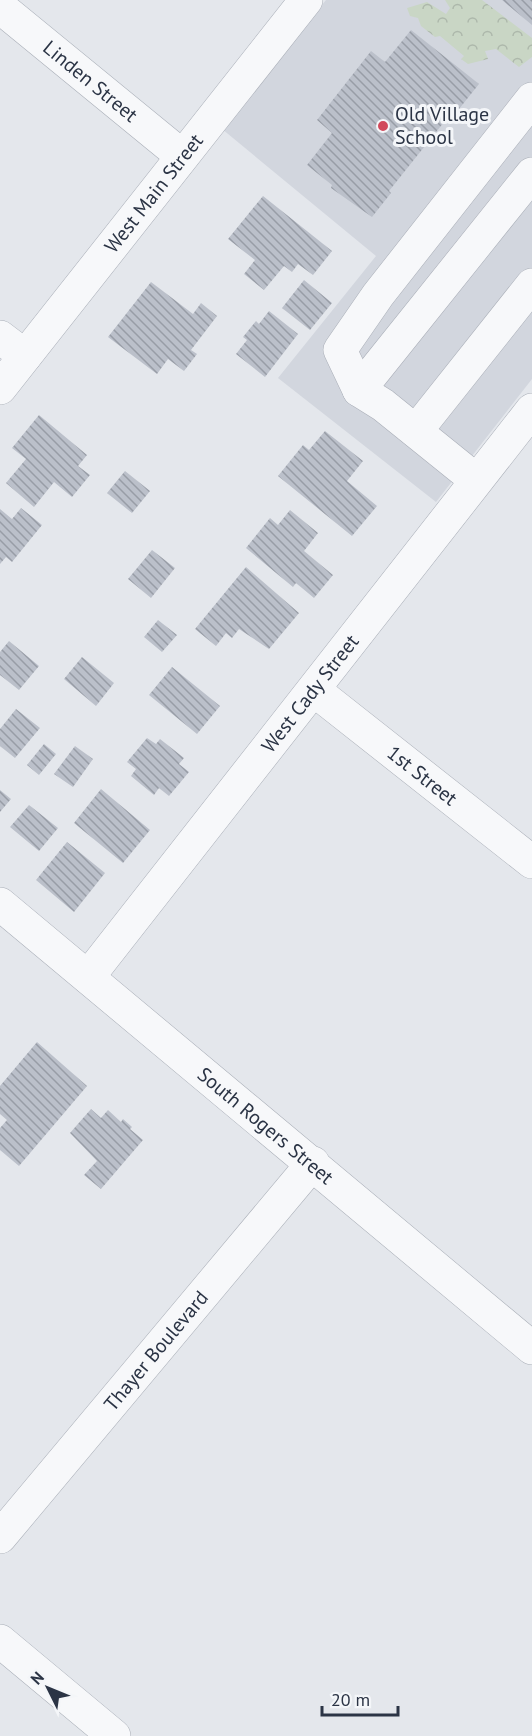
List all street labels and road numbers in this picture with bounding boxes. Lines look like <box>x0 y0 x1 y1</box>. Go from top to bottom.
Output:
street label: Linden Street <box>38 35 143 128</box>
street label: West Main Street <box>98 128 209 258</box>
street label: West Cady Street <box>256 629 365 758</box>
street label: 1st Street <box>382 740 463 811</box>
street label: South Rogers Street <box>192 1061 339 1190</box>
street label: Thayer Boulevard <box>98 1285 214 1416</box>

